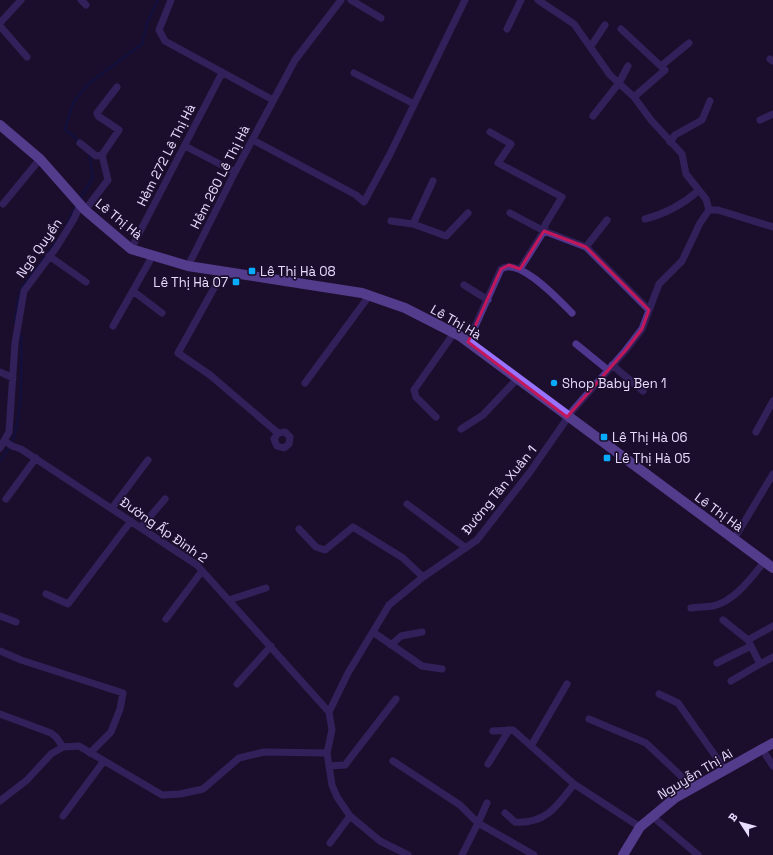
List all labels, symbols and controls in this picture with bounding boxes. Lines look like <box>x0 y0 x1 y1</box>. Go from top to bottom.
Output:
street label: Hẻm 272 Lê Thị Hà <box>133 100 199 209</box>
street label: Hẻm 260 Lê Thị Hà <box>187 122 254 232</box>
street label: Lê Thị Hà <box>92 195 146 244</box>
street label: Ngô Quyền <box>12 215 66 281</box>
place label: Lê Thị Hà 08 <box>260 263 336 280</box>
marker: Lê Thị Hà 08 <box>247 266 257 276</box>
place label: Lê Thị Hà 07 <box>153 274 228 291</box>
marker: Lê Thị Hà 07 <box>231 277 241 287</box>
street label: Lê Thị Hà <box>428 301 485 344</box>
place label: Shop Baby Ben 1 <box>562 375 666 392</box>
marker: Shop Baby Ben 1 <box>549 378 559 388</box>
place label: Lê Thị Hà 06 <box>612 429 688 446</box>
marker: Lê Thị Hà 06 <box>599 432 609 442</box>
street label: Đường Tân Xuân 1 <box>458 442 540 538</box>
place label: Lê Thị Hà 05 <box>615 450 691 467</box>
marker: Lê Thị Hà 05 <box>602 453 612 463</box>
street label: Lê Thị Hà <box>691 489 747 536</box>
street label: Đường Ấp Đình 2 <box>117 493 212 567</box>
street label: Nguyễn Thị Ai <box>654 745 736 803</box>
north arrow <box>721 803 761 843</box>
text: B <box>725 810 741 824</box>

